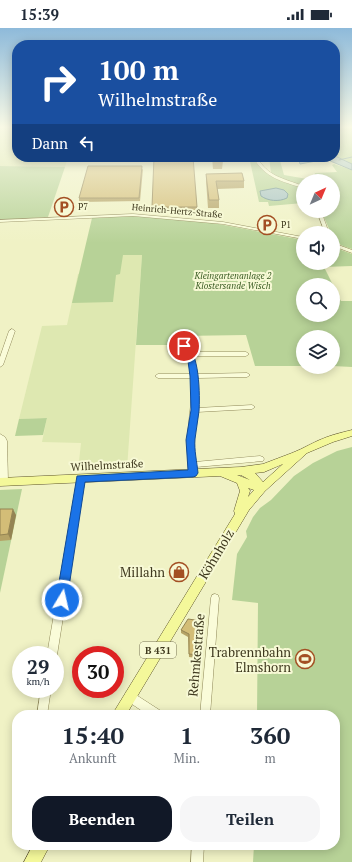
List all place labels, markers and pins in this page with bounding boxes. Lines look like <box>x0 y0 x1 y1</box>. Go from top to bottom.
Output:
parking icon: P7 <box>53 196 75 218</box>
place label: P7 <box>78 201 88 213</box>
parking icon: P1 <box>256 214 278 236</box>
place label: P1 <box>281 219 291 231</box>
pin <box>167 329 201 363</box>
shop icon: Millahn <box>168 561 190 583</box>
place label: Millahn <box>120 563 165 581</box>
place label: Trabrennbahn Elmshorn <box>209 643 291 676</box>
sports icon: Trabrennbahn Elmshorn <box>294 648 316 670</box>

